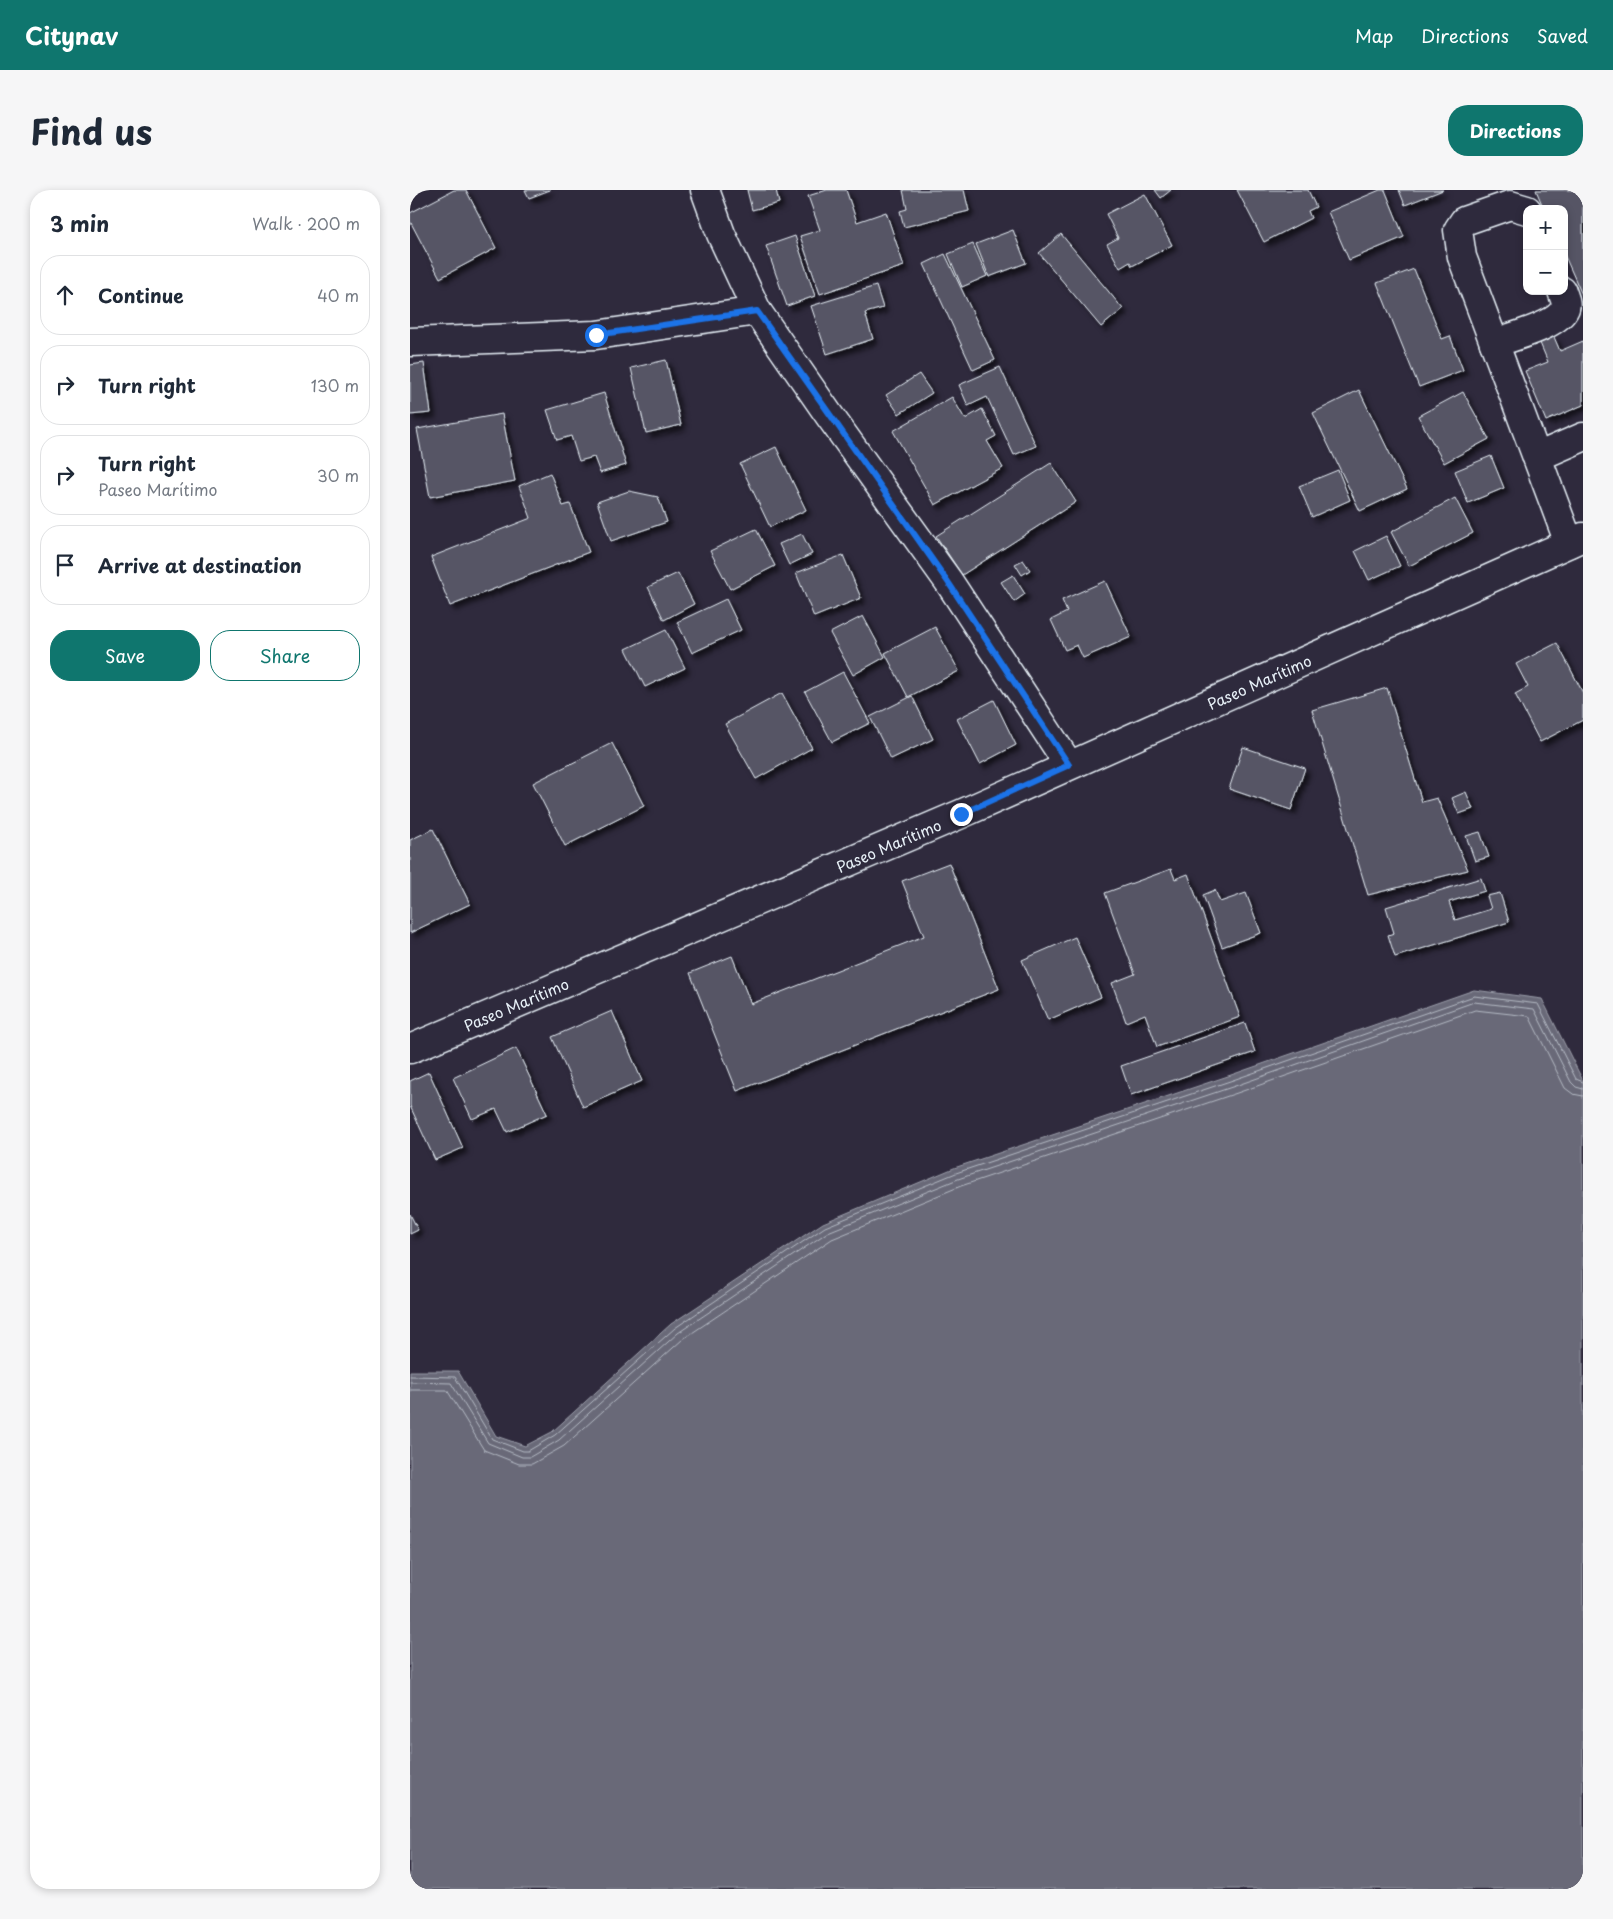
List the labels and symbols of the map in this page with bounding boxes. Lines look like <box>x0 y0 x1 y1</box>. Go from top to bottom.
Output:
route start <box>585 324 608 347</box>
street label: Paseo Marítimo <box>1203 648 1315 715</box>
route end <box>950 803 973 826</box>
street label: Paseo Marítimo <box>832 812 944 878</box>
street label: Paseo Marítimo <box>460 971 572 1036</box>

